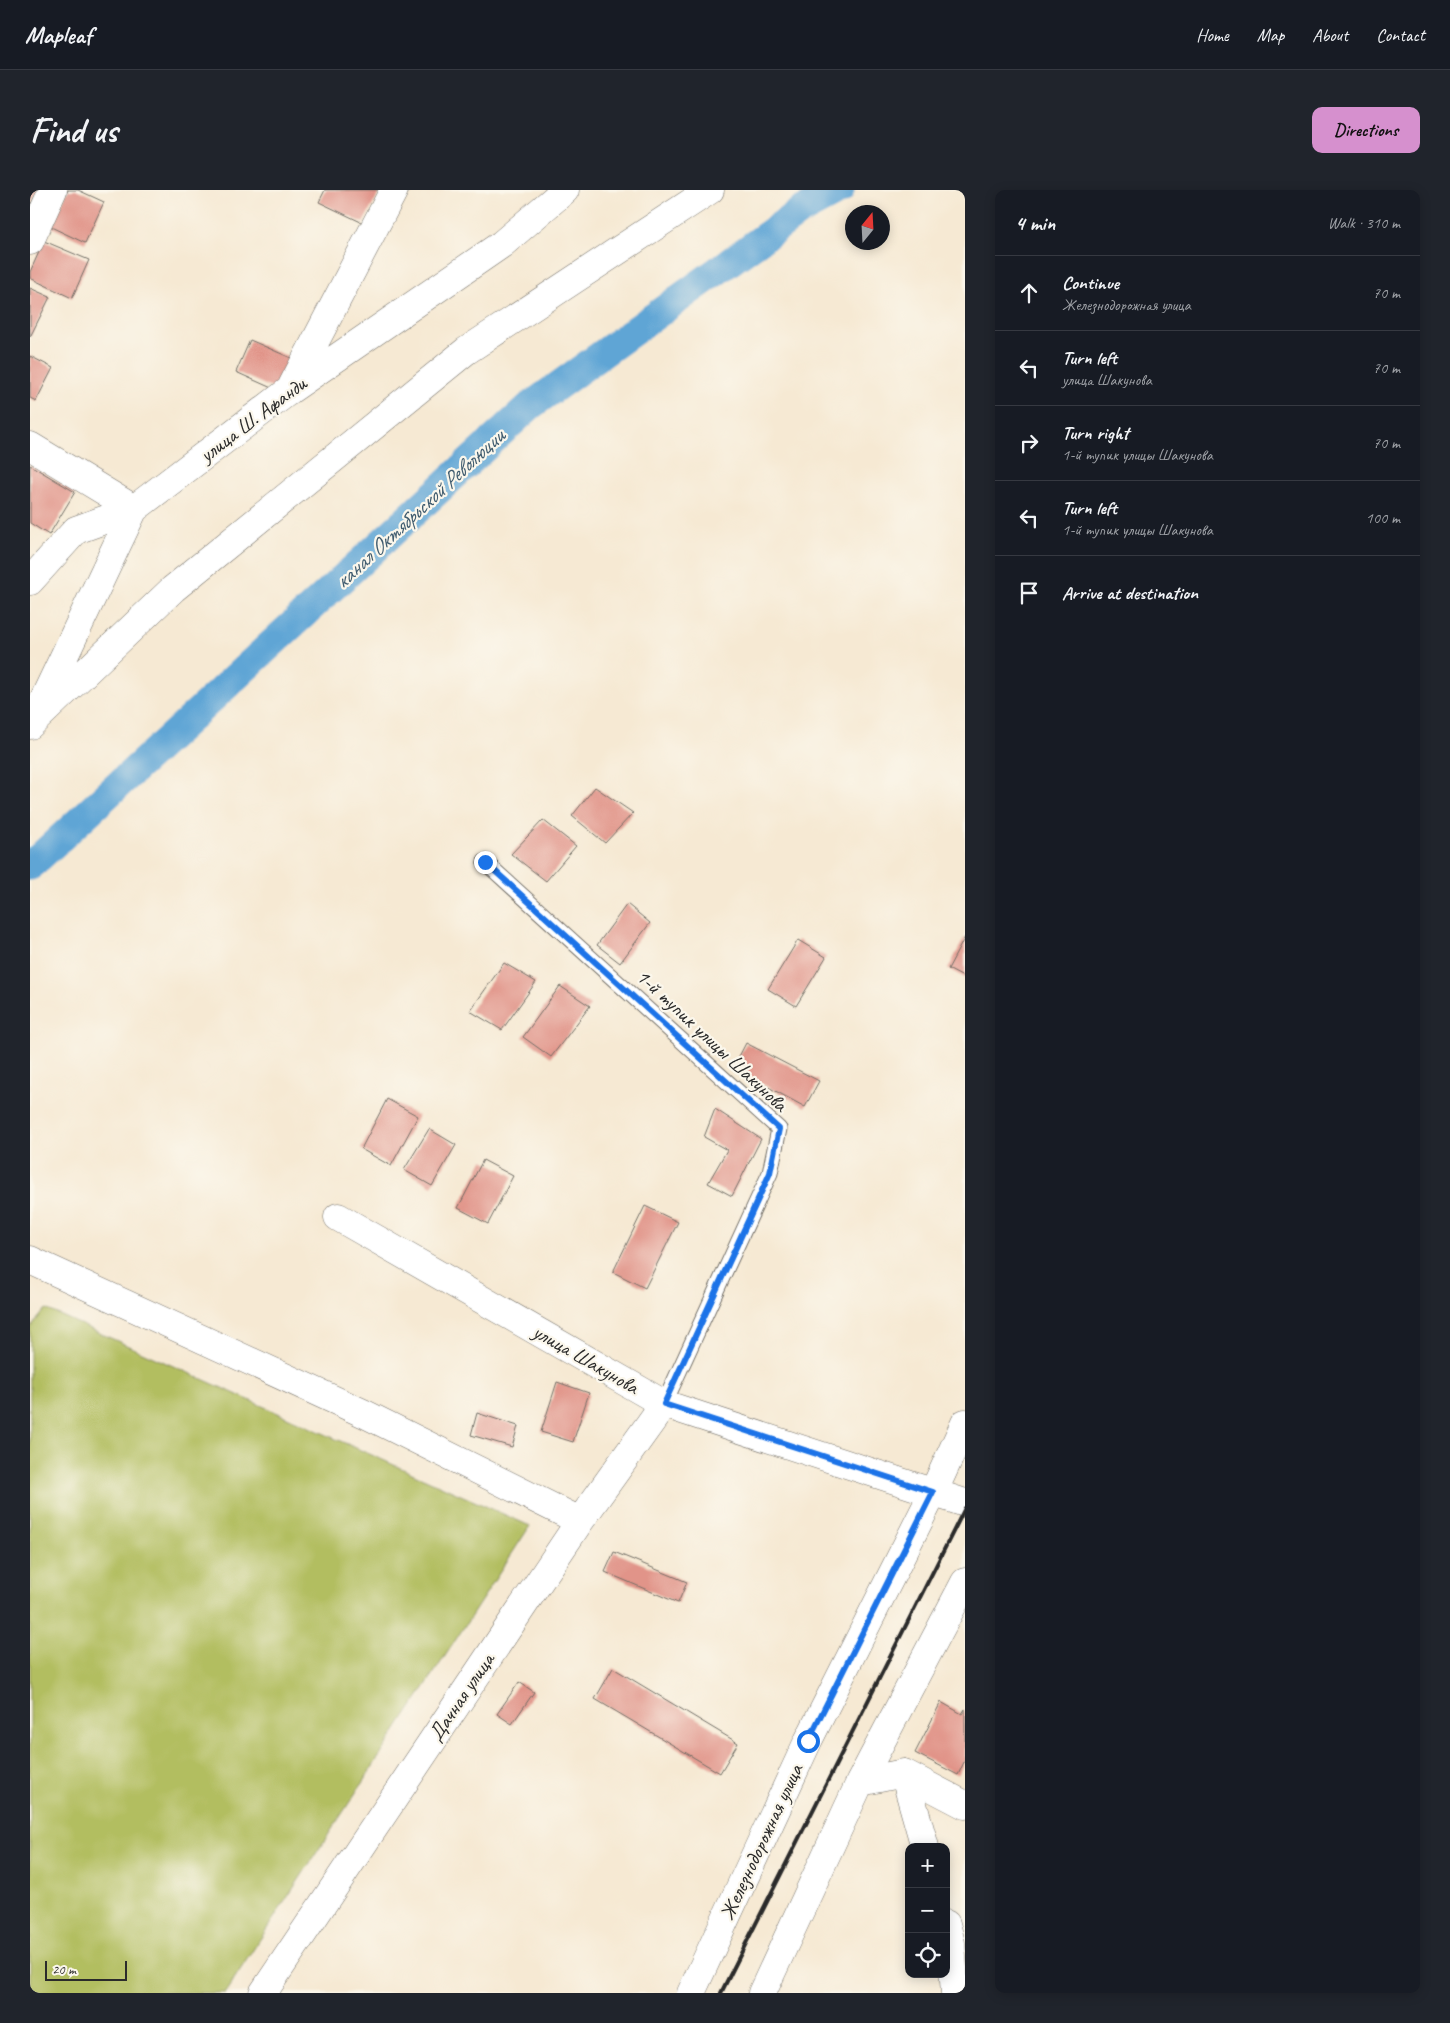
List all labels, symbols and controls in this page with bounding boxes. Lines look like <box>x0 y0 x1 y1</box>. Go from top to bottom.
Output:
text: Mapleaf <box>25 20 92 50</box>
text: Home <box>1196 24 1229 46</box>
text: Map <box>1257 24 1284 46</box>
text: About <box>1312 24 1348 46</box>
text: Contact <box>1376 24 1425 46</box>
button: Directions <box>1312 107 1420 153</box>
text: Find us <box>30 108 117 153</box>
north arrow <box>845 205 890 250</box>
text: 4 min <box>1015 210 1055 236</box>
text: Walk · 310 m <box>1328 213 1400 233</box>
text: Continue <box>1062 271 1119 295</box>
icon: ahead <box>1015 279 1043 307</box>
text: 70 m <box>1373 283 1400 303</box>
text: Железнодорожная улица <box>1062 295 1191 315</box>
text: Turn left <box>1062 346 1117 370</box>
icon: left <box>1015 354 1043 382</box>
text: 70 m <box>1373 358 1400 378</box>
street label: улица Ш. Афанди <box>193 369 313 469</box>
text: улица Шакунова <box>1062 370 1152 390</box>
water label: канал Октябрьской Революции <box>329 421 512 595</box>
text: Turn right <box>1062 421 1129 445</box>
icon: right <box>1015 429 1043 457</box>
text: 70 m <box>1373 433 1400 453</box>
text: 1-й тупик улицы Шакунова <box>1062 445 1213 465</box>
text: Turn left <box>1062 496 1117 520</box>
icon: left <box>1015 504 1043 532</box>
text: 100 m <box>1366 508 1400 528</box>
text: 1-й тупик улицы Шакунова <box>1062 520 1213 540</box>
icon: arrive <box>1015 579 1043 607</box>
text: Arrive at destination <box>1062 581 1198 605</box>
route end <box>474 851 497 874</box>
street label: 1-й тупик улицы Шакунова <box>631 963 795 1118</box>
street label: улица Шакунова <box>527 1317 645 1401</box>
street label: Дачная улица <box>422 1646 501 1746</box>
route start <box>797 1730 820 1753</box>
street label: Железнодорожная улица <box>714 1758 809 1924</box>
map controls <box>905 1843 950 1978</box>
button: + <box>905 1843 950 1888</box>
button: − <box>905 1888 950 1933</box>
button: locate <box>905 1933 950 1978</box>
scale bar <box>45 1958 128 1981</box>
text: 20 m <box>52 1961 76 1978</box>

